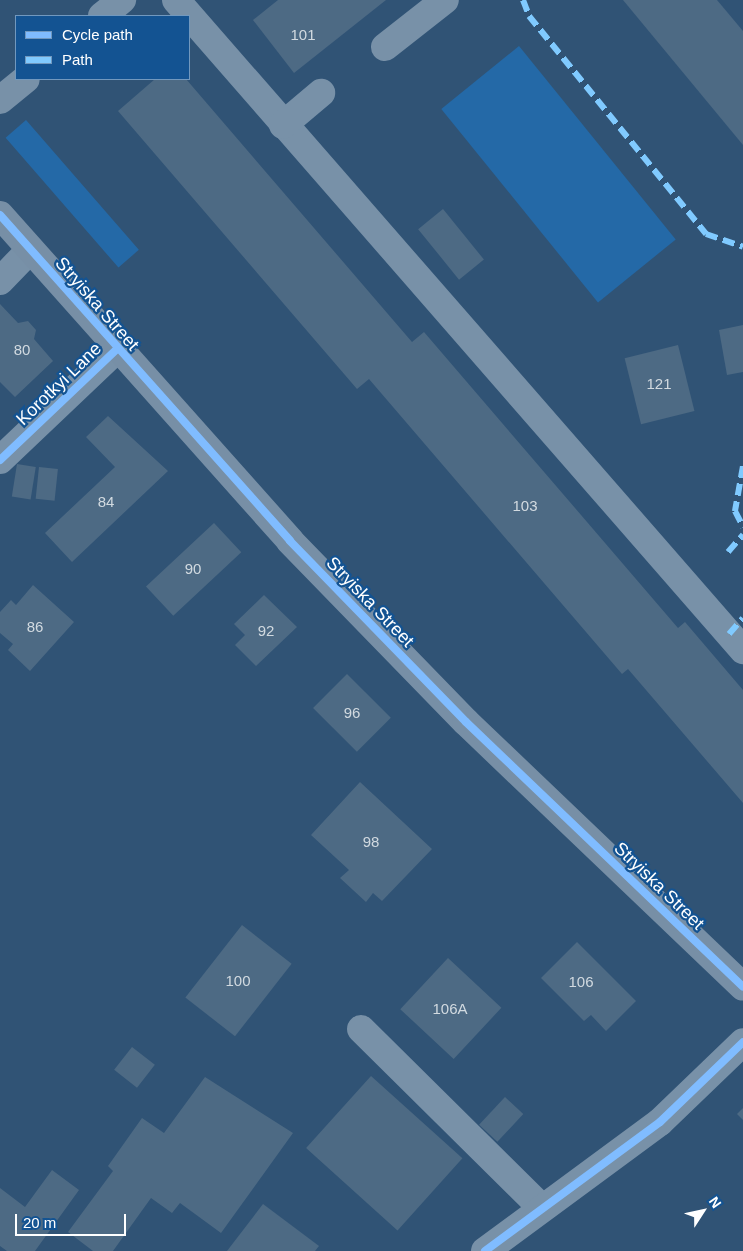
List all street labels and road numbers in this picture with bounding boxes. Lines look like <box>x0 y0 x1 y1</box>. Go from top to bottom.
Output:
street label: Stryiska Street <box>50 253 144 355</box>
street label: Korotkyi Lane <box>12 338 106 430</box>
street label: Stryiska Street <box>322 552 418 652</box>
street label: Stryiska Street <box>609 838 709 934</box>

